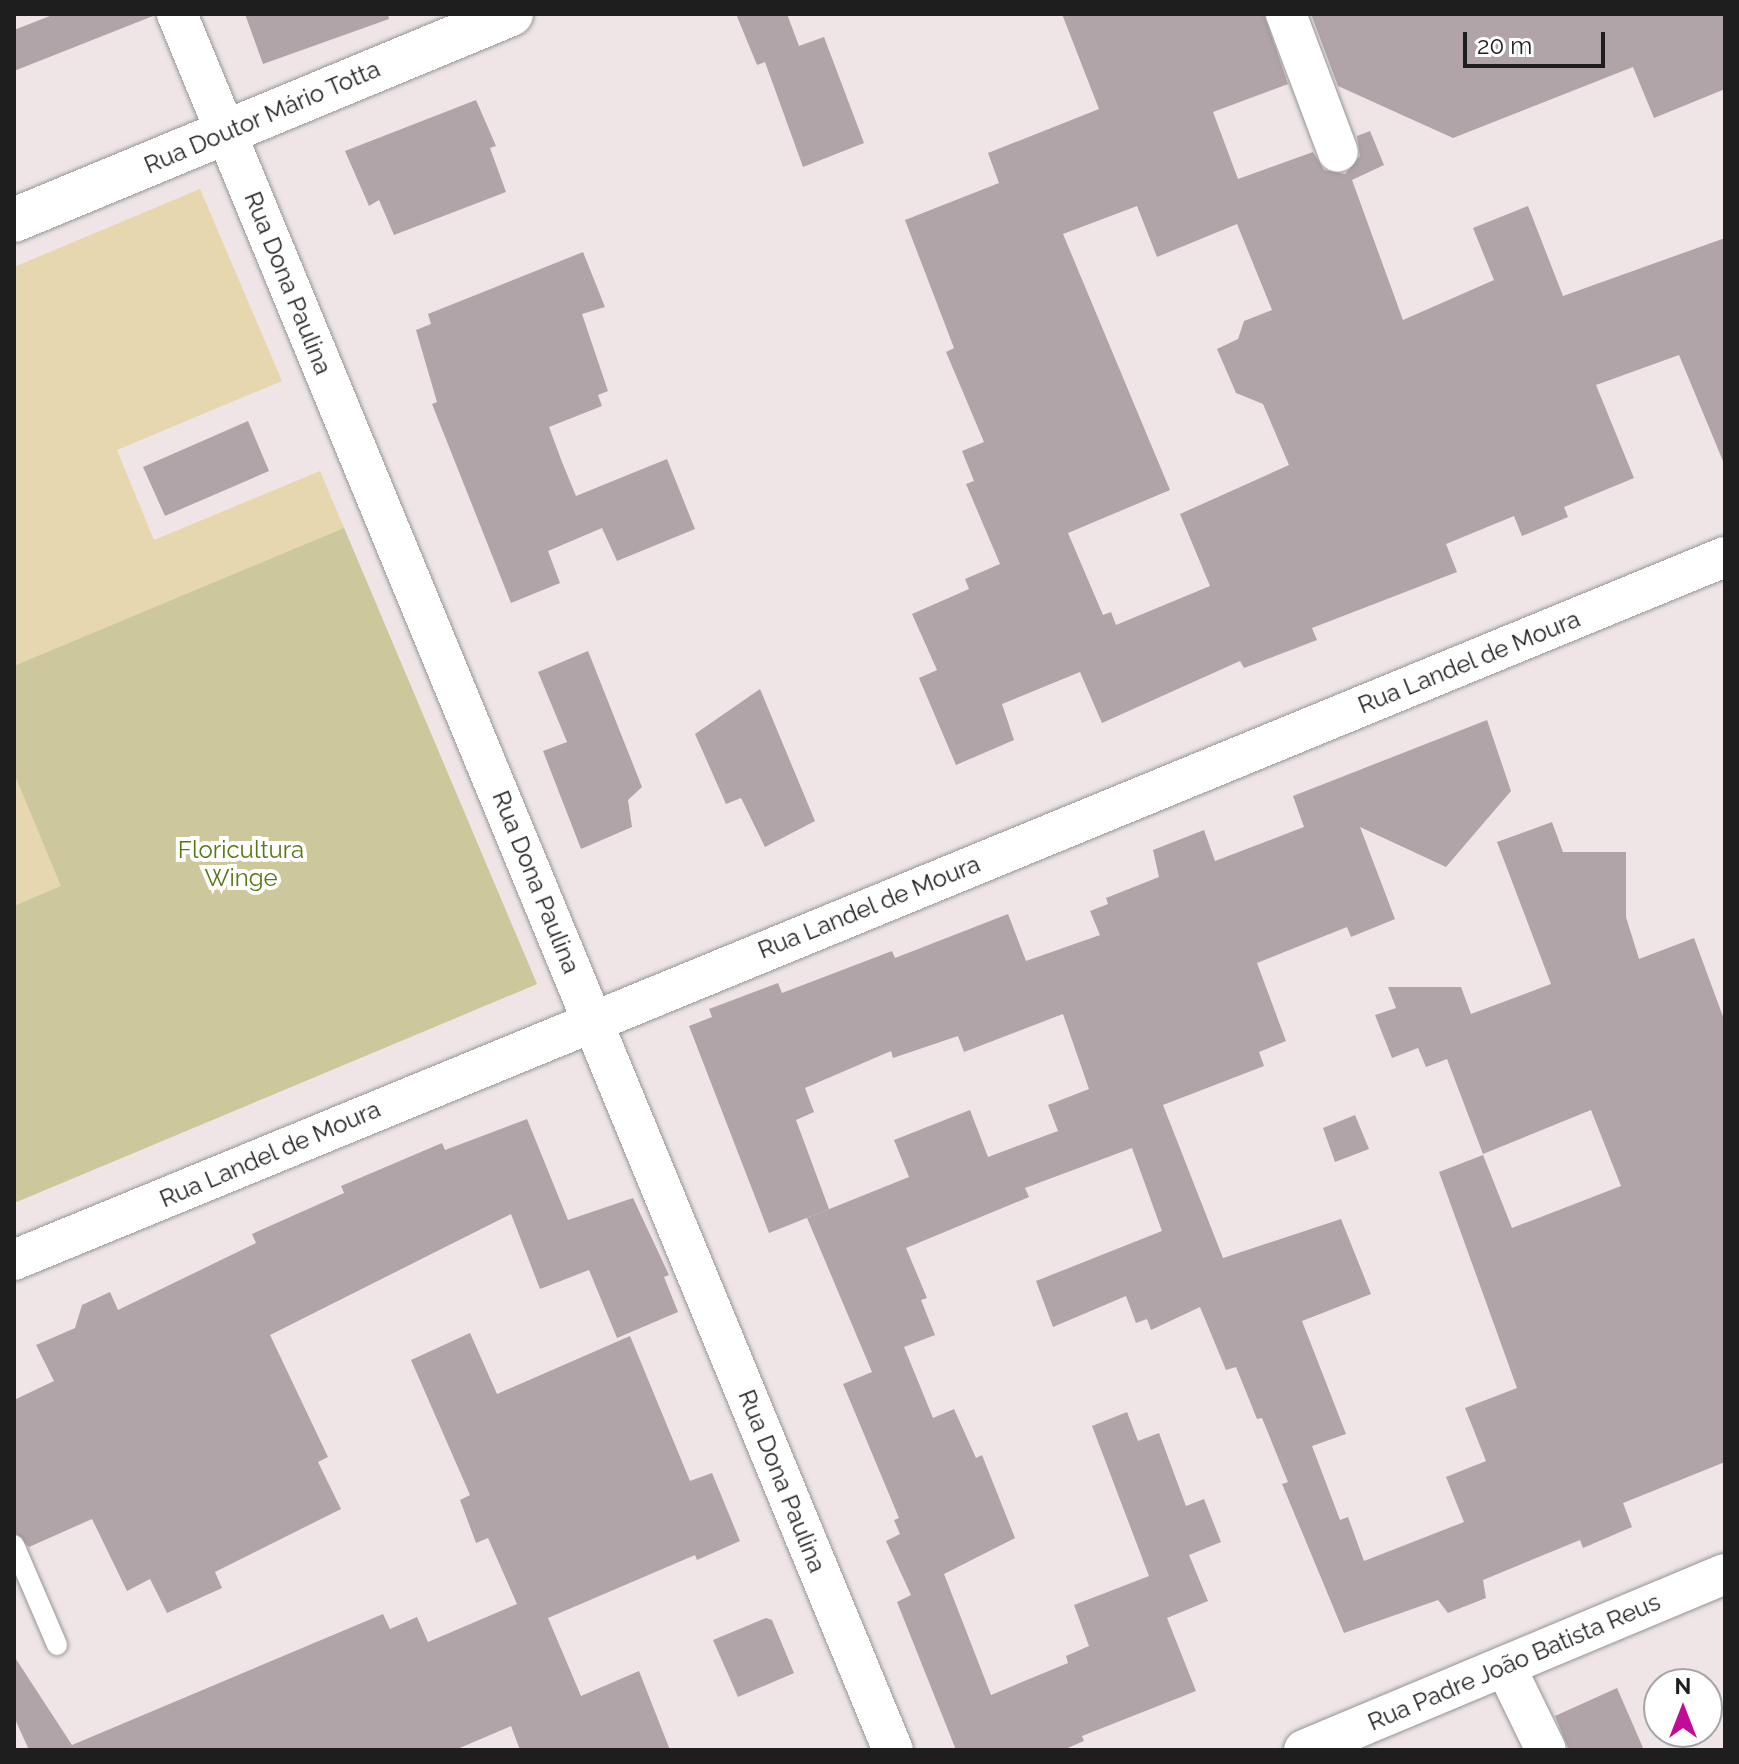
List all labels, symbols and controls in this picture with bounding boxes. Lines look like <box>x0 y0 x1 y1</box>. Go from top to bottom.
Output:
scale bar <box>1467 16 1609 66</box>
text: 20 m <box>1477 31 1532 60</box>
street label: Rua Doutor Mário Totta <box>139 54 385 180</box>
street label: Rua Dona Paulina <box>238 187 338 379</box>
street label: Rua Landel de Moura <box>1353 604 1585 720</box>
street label: Rua Dona Paulina <box>486 786 586 978</box>
park label: Floricultura Winge <box>178 836 304 892</box>
street label: Rua Landel de Moura <box>753 849 985 965</box>
street label: Rua Landel de Moura <box>155 1094 385 1214</box>
street label: Rua Dona Paulina <box>732 1385 832 1577</box>
street label: Rua Padre João Batista Reus <box>1363 1587 1665 1737</box>
north arrow <box>1643 1668 1723 1748</box>
text: N <box>1675 1673 1691 1699</box>

